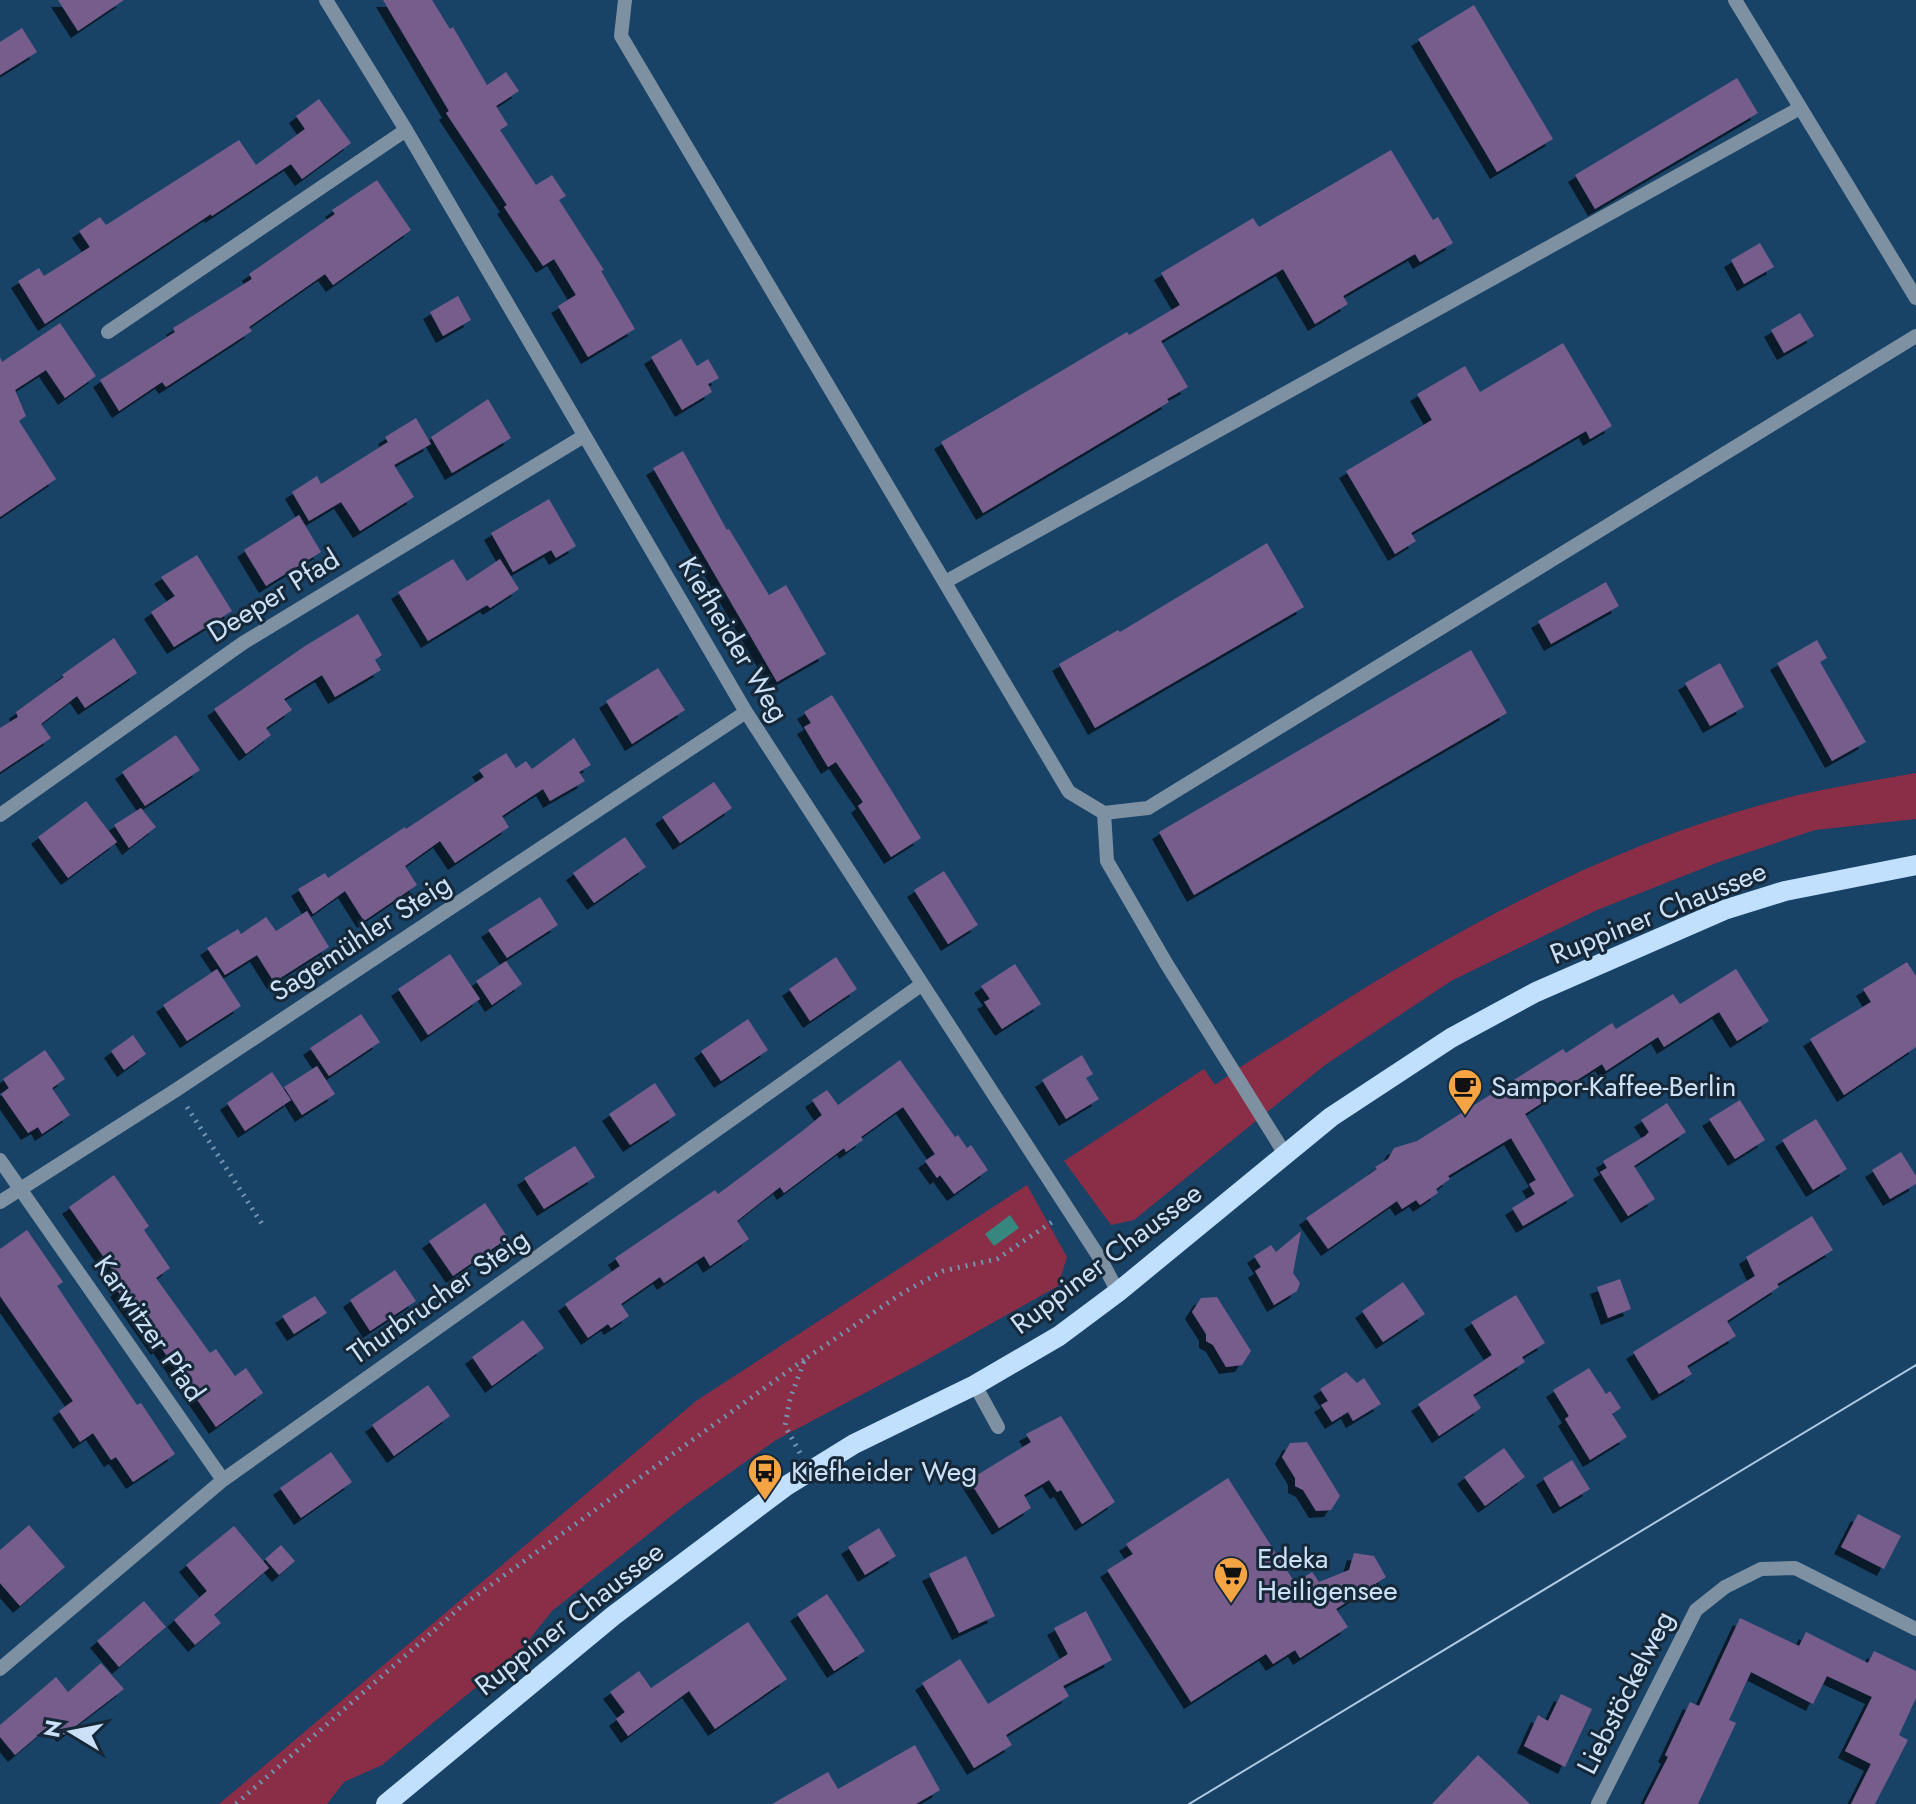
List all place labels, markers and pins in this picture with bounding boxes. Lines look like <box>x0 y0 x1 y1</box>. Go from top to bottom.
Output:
place label: Sampor-Kaffee-Berlin <box>1491 1066 1736 1107</box>
cafe icon: Sampor-Kaffee-Berlin <box>1446 1067 1484 1117</box>
place label: Kiefheider Weg <box>791 1451 977 1492</box>
bus stop icon: Kiefheider Weg <box>746 1452 784 1502</box>
place label: Edeka Heiligensee <box>1257 1538 1398 1611</box>
supermarket icon: Edeka Heiligensee <box>1212 1555 1250 1605</box>

